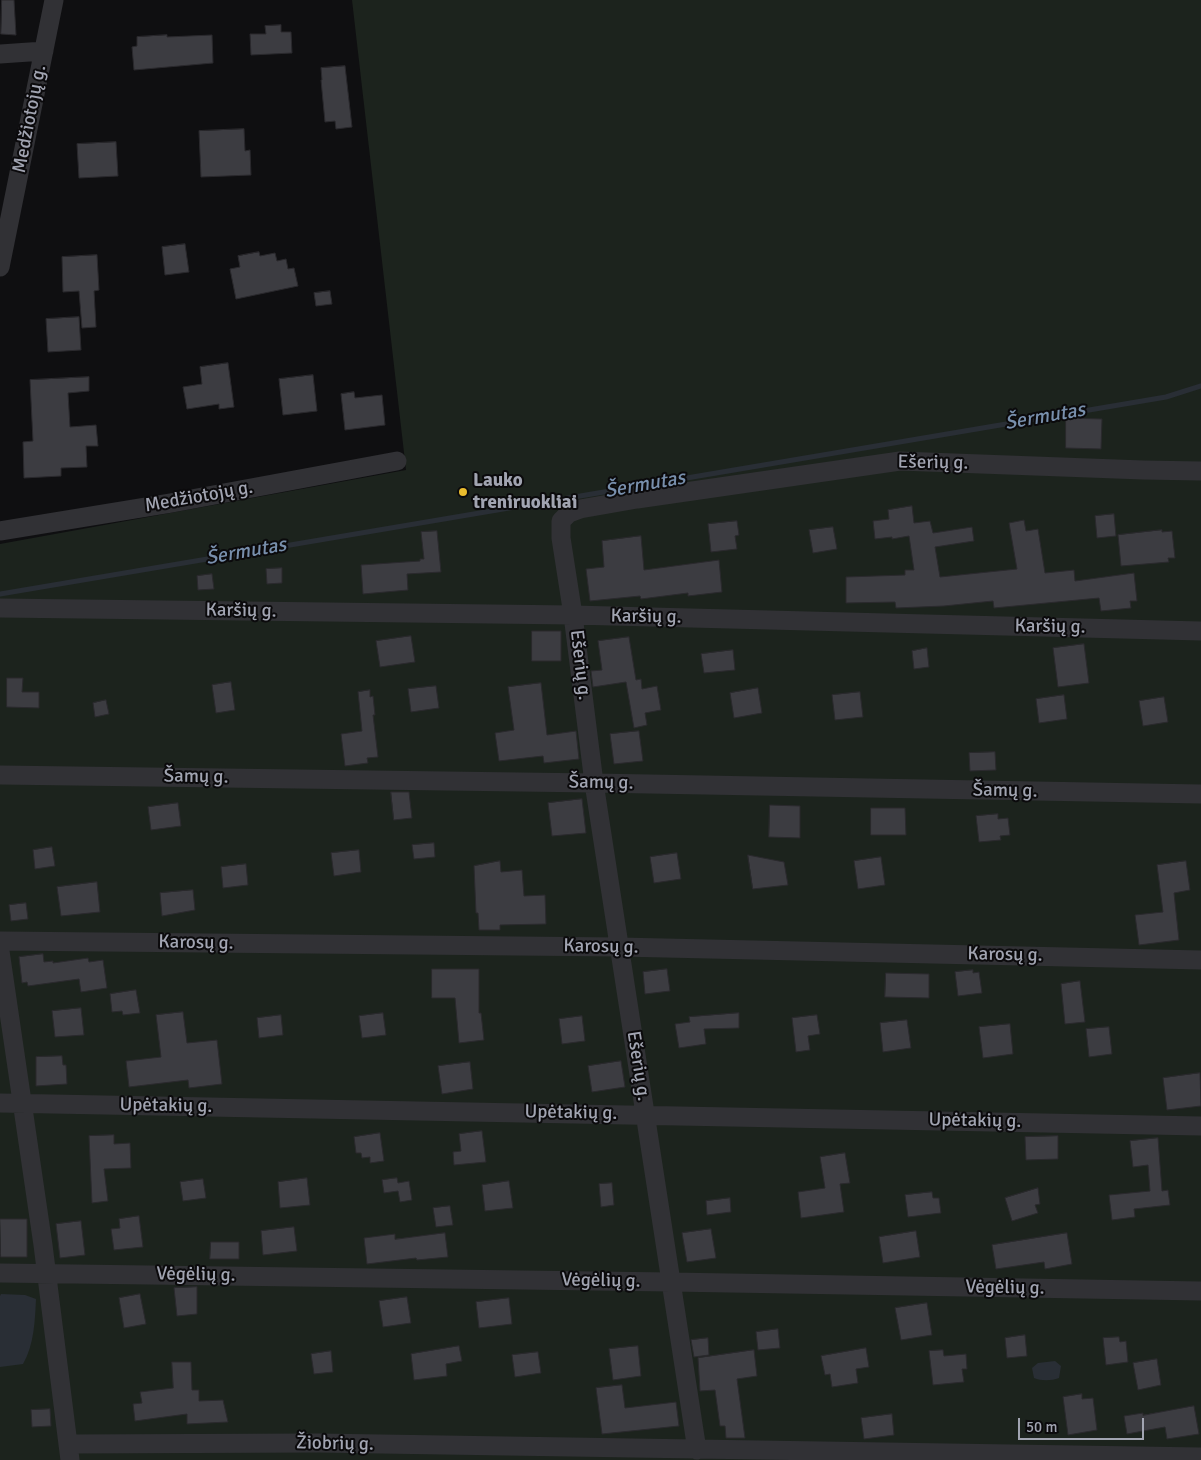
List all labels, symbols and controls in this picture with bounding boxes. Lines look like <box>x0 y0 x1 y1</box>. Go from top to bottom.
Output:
street label: Medžiotojų g. <box>8 63 52 175</box>
water label: Šermutas <box>1003 398 1087 436</box>
street label: Ešerių g. <box>897 451 969 475</box>
water label: Šermutas <box>603 466 687 504</box>
place label: Lauko treniruokliai <box>473 470 577 514</box>
street label: Medžiotojų g. <box>143 476 255 518</box>
marker: Lauko treniruokliai <box>457 486 469 498</box>
water label: Šermutas <box>204 533 288 571</box>
street label: Karšių g. <box>205 599 277 623</box>
street label: Karšių g. <box>610 605 682 629</box>
street label: Karšių g. <box>1014 615 1086 639</box>
street label: Ešerių g. <box>564 629 596 701</box>
street label: Šamų g. <box>163 765 229 789</box>
street label: Šamų g. <box>568 771 634 795</box>
street label: Šamų g. <box>972 779 1038 803</box>
street label: Karosų g. <box>158 931 234 955</box>
street label: Karosų g. <box>563 935 639 959</box>
street label: Karosų g. <box>967 943 1043 967</box>
street label: Ešerių g. <box>621 1029 655 1103</box>
street label: Upėtakių g. <box>119 1094 213 1118</box>
street label: Upėtakių g. <box>524 1101 618 1125</box>
street label: Upėtakių g. <box>928 1109 1022 1133</box>
street label: Vėgėlių g. <box>156 1263 236 1287</box>
street label: Vėgėlių g. <box>561 1269 641 1293</box>
street label: Vėgėlių g. <box>965 1276 1045 1300</box>
scale bar <box>1021 1408 1147 1440</box>
text: 50 m <box>1026 1418 1057 1436</box>
street label: Žiobrių g. <box>296 1432 374 1456</box>

